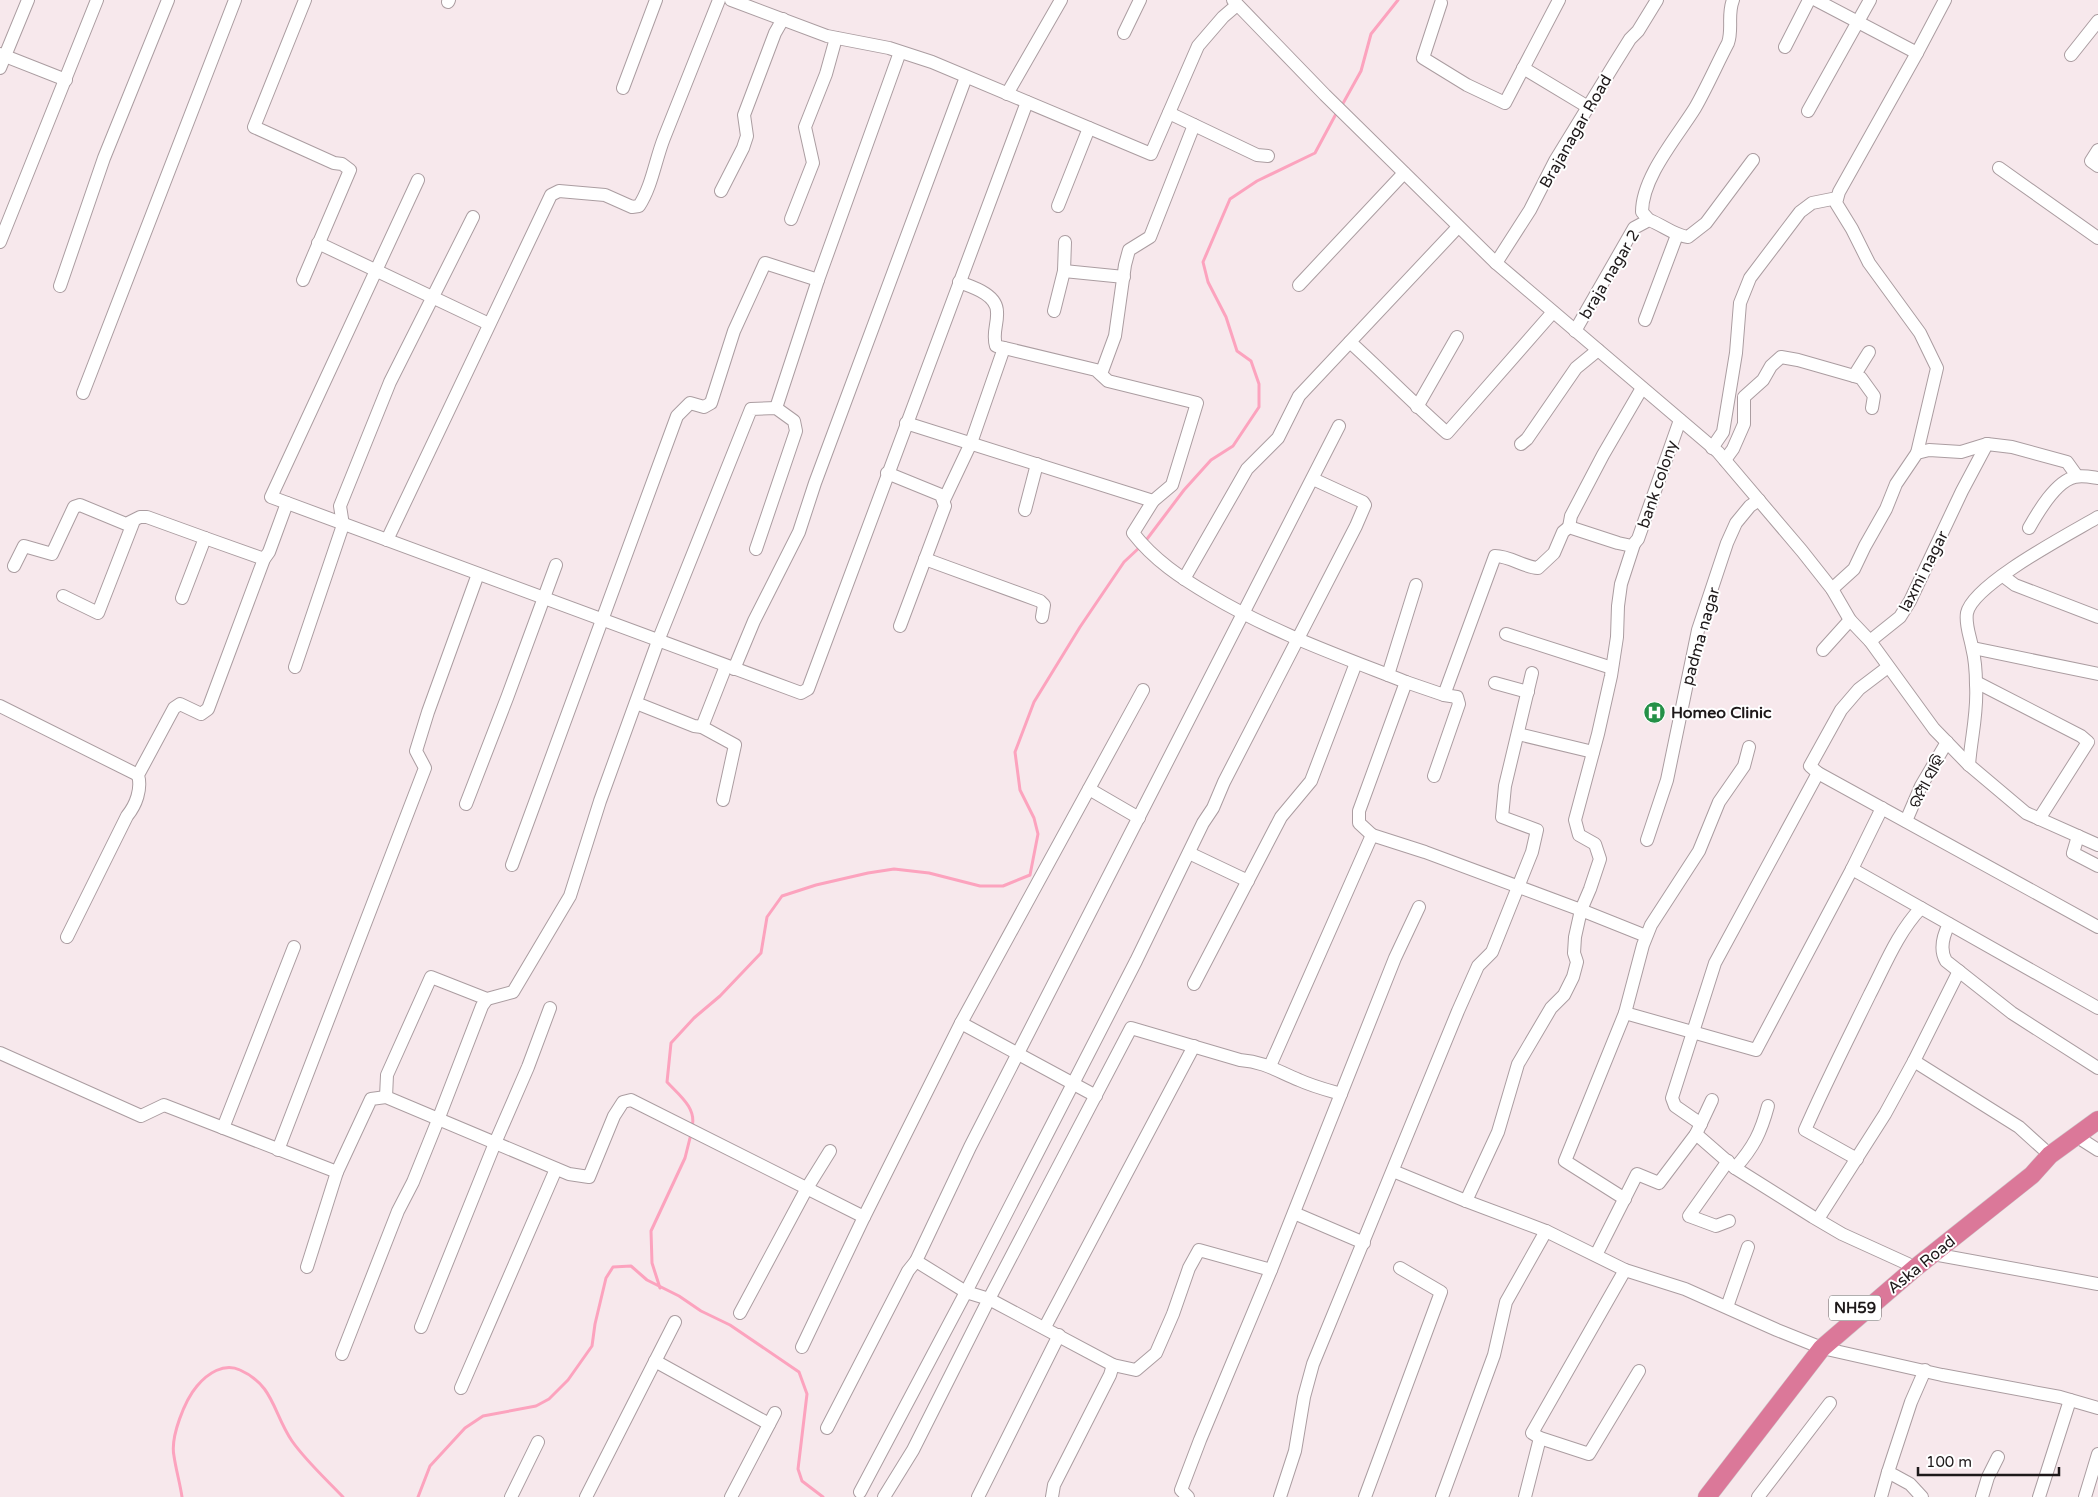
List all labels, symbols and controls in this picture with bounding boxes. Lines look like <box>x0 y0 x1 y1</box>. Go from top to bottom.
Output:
street label: Brajanagar Road <box>1535 71 1616 192</box>
street label: braja nagar 2 <box>1575 226 1644 323</box>
street label: bank colony <box>1634 437 1682 531</box>
street label: laxmi nagar <box>1895 527 1953 615</box>
street label: padma nagar <box>1677 584 1725 688</box>
hospital icon: Homeo Clinic <box>1643 700 1667 724</box>
place label: Homeo Clinic <box>1671 703 1772 723</box>
street label: ରମ୍ପା ସାହି <box>1905 751 1949 812</box>
street label: Aska Road <box>1884 1231 1960 1298</box>
road number: NH59 <box>1829 1296 1881 1320</box>
scale bar <box>1918 1444 2059 1476</box>
text: 100 m <box>1926 1453 1972 1471</box>

